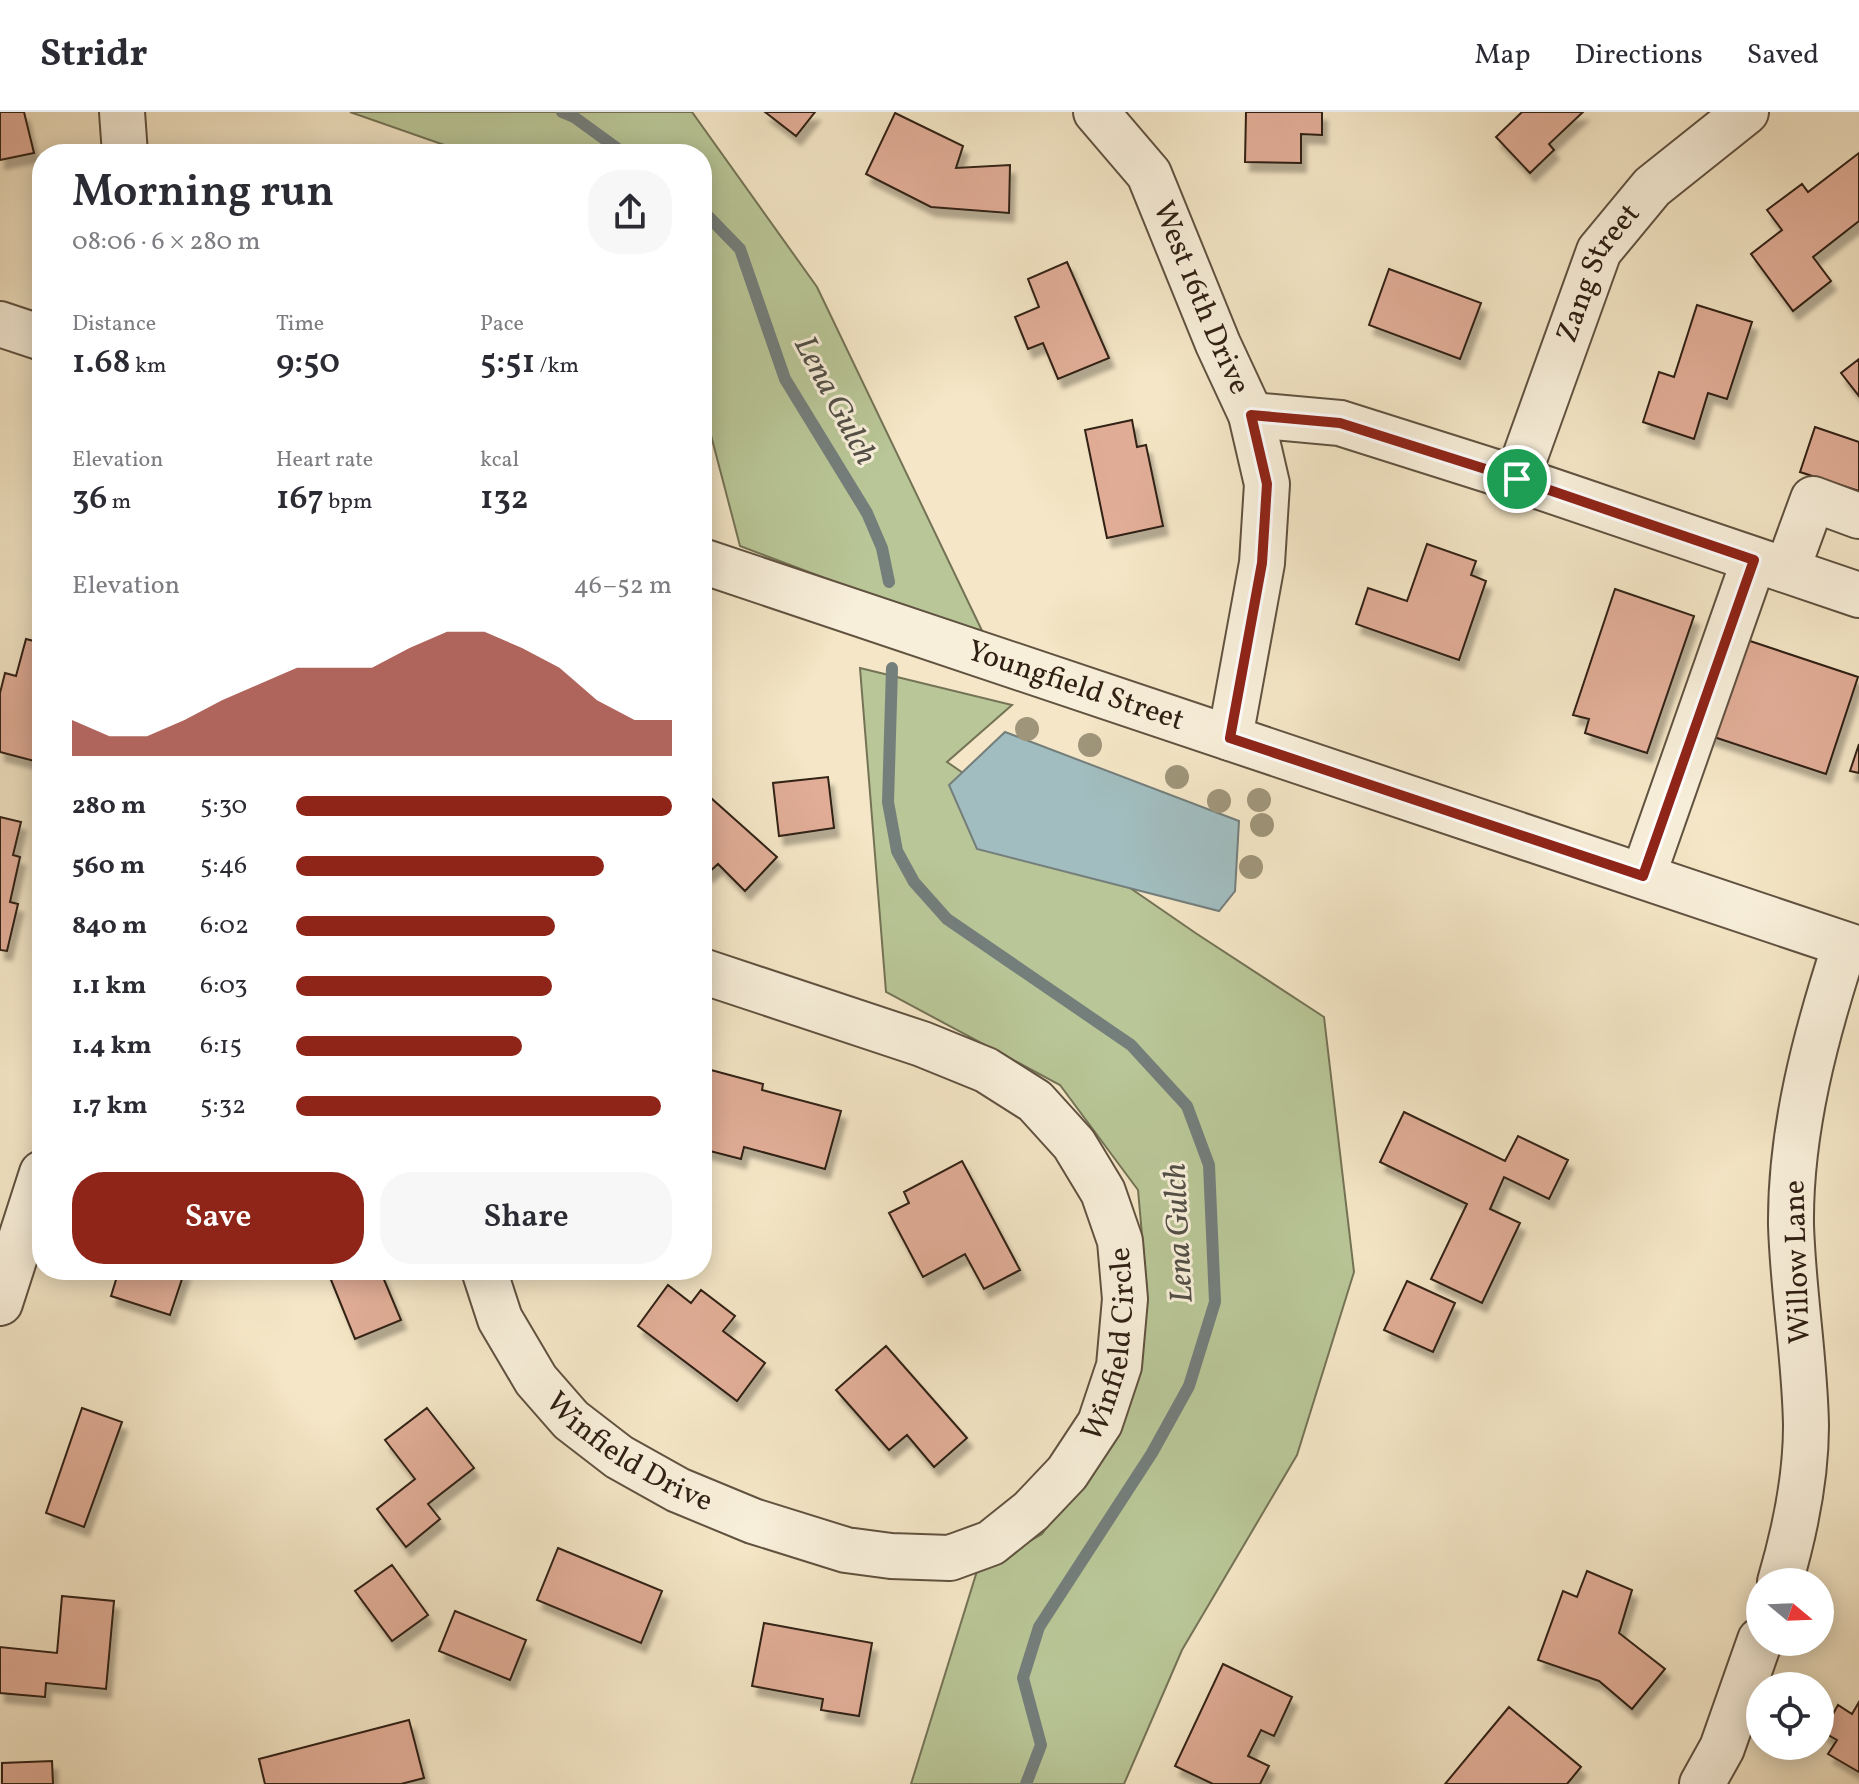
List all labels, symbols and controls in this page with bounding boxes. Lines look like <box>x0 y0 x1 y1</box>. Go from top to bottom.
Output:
text: Stridr <box>40 29 148 82</box>
text: Map <box>1475 36 1531 75</box>
text: Directions <box>1575 36 1703 75</box>
text: Saved <box>1747 36 1819 75</box>
text: Morning run <box>72 163 334 224</box>
button: share <box>588 170 672 254</box>
street label: West 16th Drive <box>1141 195 1260 402</box>
street label: Zang Street <box>1547 195 1651 349</box>
text: 08:06 · 6 × 280 m <box>72 224 260 260</box>
text: Distance <box>72 309 156 340</box>
text: Time <box>276 309 324 340</box>
text: Pace <box>480 309 524 340</box>
water label: Lena Gulch <box>782 329 886 473</box>
text: 1.68 <box>72 340 131 387</box>
text: 9:50 <box>276 340 340 387</box>
text: 5:51 <box>480 340 535 387</box>
text: km <box>131 351 167 382</box>
text: /km <box>535 351 579 382</box>
text: Elevation <box>72 445 163 476</box>
text: Heart rate <box>276 445 373 476</box>
text: kcal <box>480 445 519 476</box>
pin <box>1483 445 1551 513</box>
icon: arrive <box>1495 457 1539 501</box>
text: 36 <box>72 476 107 523</box>
text: 167 <box>276 476 324 523</box>
text: 132 <box>480 476 529 523</box>
text: m <box>107 487 131 518</box>
text: bpm <box>324 487 372 518</box>
text: Elevation <box>72 568 180 604</box>
text: 46–52 m <box>573 568 672 604</box>
street label: Youngfield Street <box>962 630 1189 742</box>
text: 280 m <box>72 788 146 824</box>
text: 5:30 <box>200 788 247 824</box>
text: 560 m <box>72 848 145 884</box>
text: 5:46 <box>200 848 247 884</box>
text: 840 m <box>72 908 147 944</box>
text: 6:02 <box>200 908 249 944</box>
text: 1.1 km <box>72 968 146 1004</box>
text: 6:03 <box>200 968 248 1004</box>
text: 1.4 km <box>72 1028 152 1064</box>
text: 6:15 <box>200 1028 242 1064</box>
text: 1.7 km <box>72 1088 148 1124</box>
text: 5:32 <box>200 1088 246 1124</box>
water label: Lena Gulch <box>1154 1162 1206 1304</box>
button: Save <box>72 1172 364 1264</box>
button: Share <box>380 1172 672 1264</box>
street label: Willow Lane <box>1774 1179 1822 1345</box>
street label: Winfield Circle <box>1072 1246 1146 1450</box>
street label: Winfield Drive <box>535 1383 719 1523</box>
north arrow <box>1746 1568 1834 1656</box>
map controls <box>1746 1568 1834 1760</box>
button: locate <box>1746 1672 1834 1760</box>

